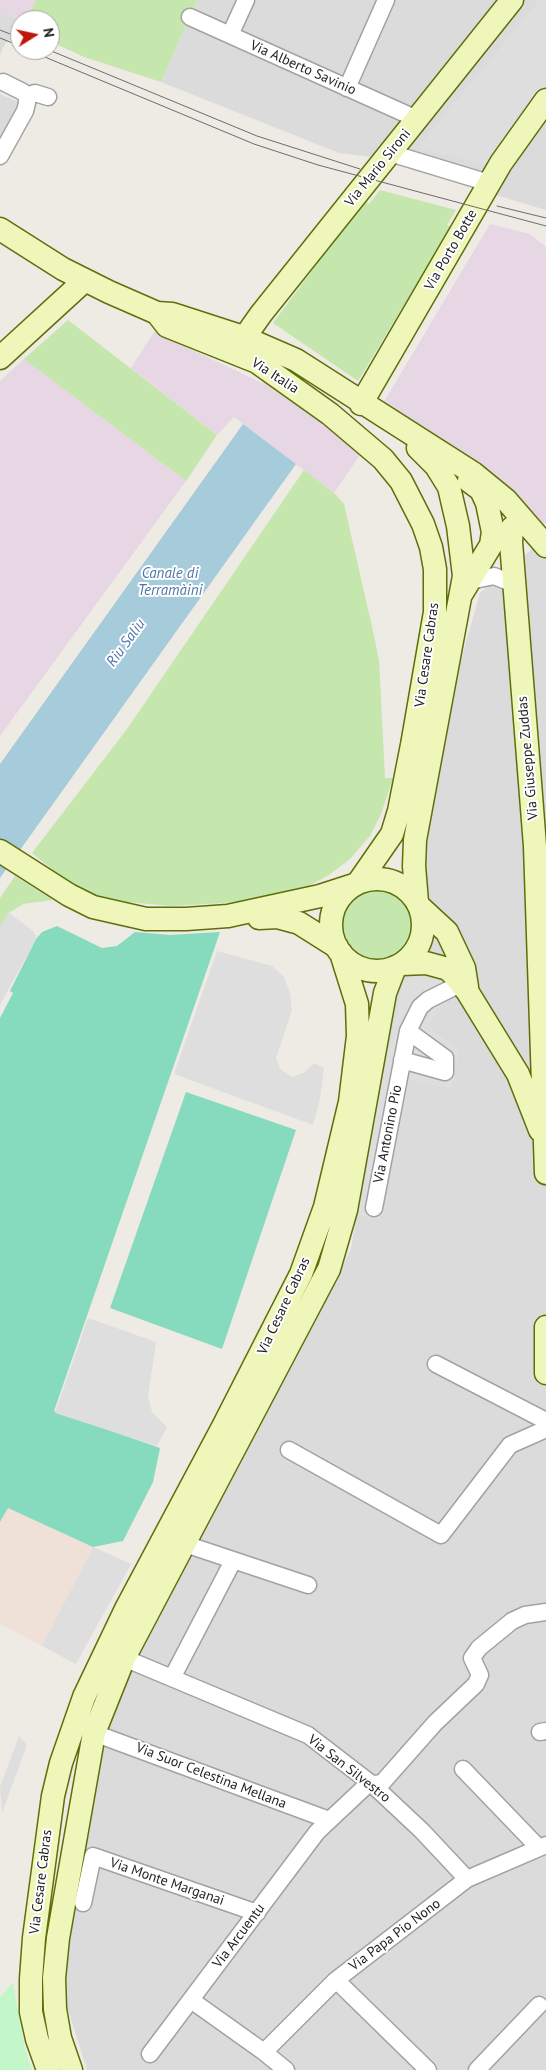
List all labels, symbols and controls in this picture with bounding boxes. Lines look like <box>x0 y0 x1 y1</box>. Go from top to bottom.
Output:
north arrow <box>10 10 60 60</box>
text: N <box>39 26 58 39</box>
street label: Via Alberto Savinio <box>247 37 359 99</box>
street label: Via Mario Sironi <box>342 126 414 210</box>
street label: Via Porto Botte <box>421 207 481 293</box>
street label: Via Italia <box>248 355 302 397</box>
water label: Canale di Terramàini <box>138 565 202 600</box>
street label: Via Cesare Cabras <box>411 602 443 708</box>
water label: Riu Saliu <box>103 616 149 670</box>
street label: Via Giuseppe Zuddas <box>514 695 542 821</box>
street label: Via Antonino Pio <box>370 1083 406 1185</box>
street label: Via Cesare Cabras <box>254 1255 314 1357</box>
street label: Via San Silvestro <box>304 1732 394 1806</box>
street label: Via Suor Celestina Mellana <box>133 1740 289 1812</box>
street label: Via Cesare Cabras <box>26 1829 56 1935</box>
street label: Via Monte Marganai <box>108 1855 226 1909</box>
street label: Via Papa Pio Nono <box>346 1895 444 1975</box>
street label: Via Arcuentu <box>209 1900 269 1972</box>

